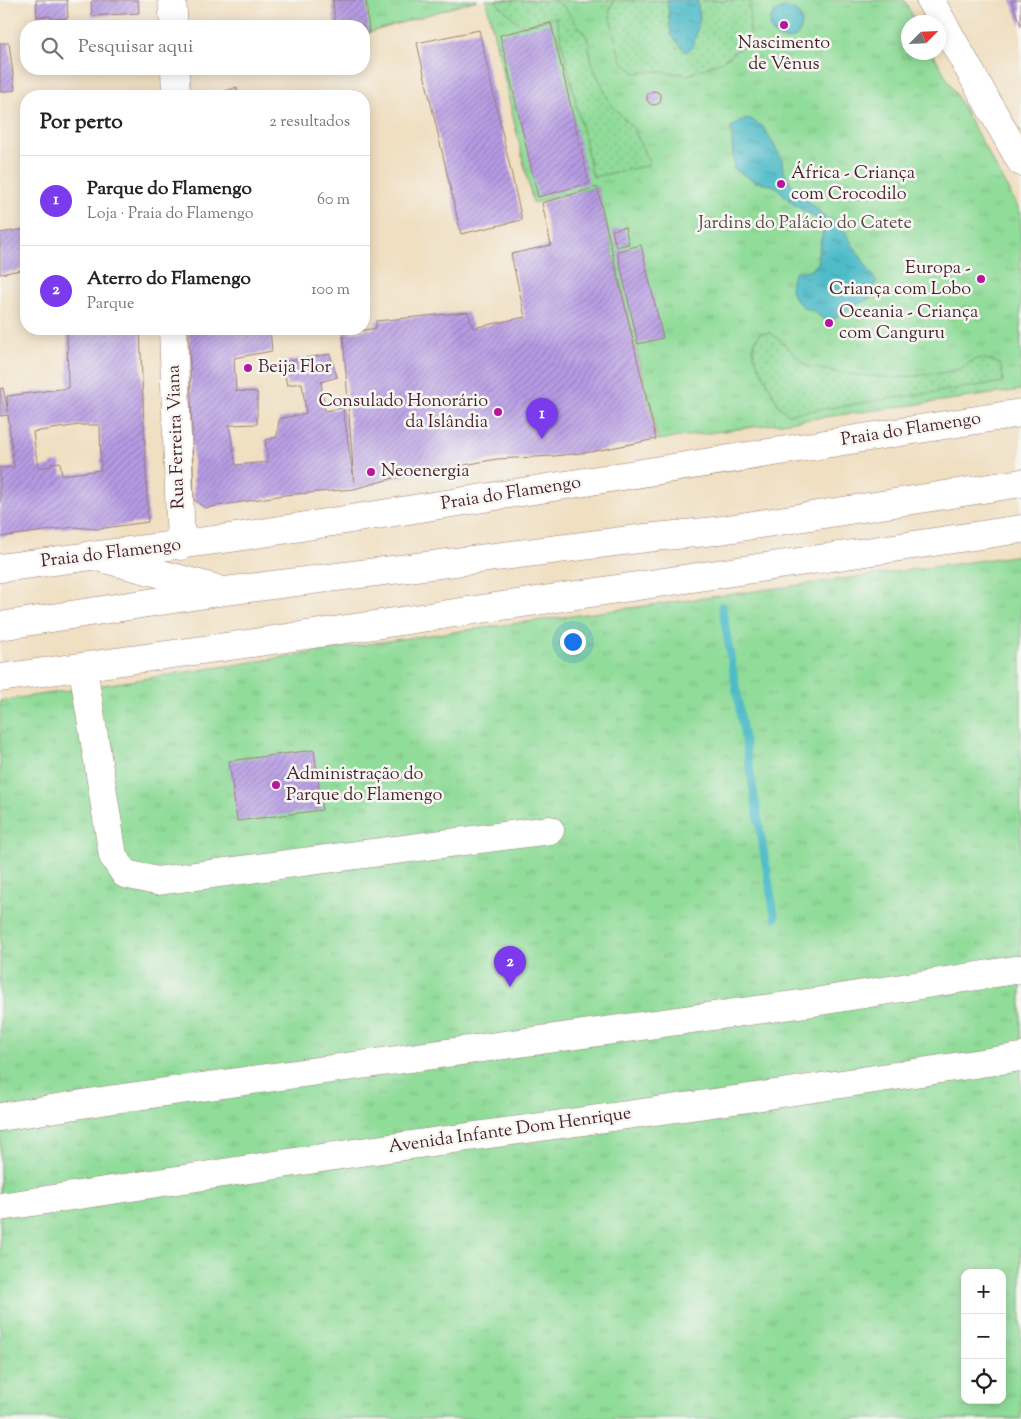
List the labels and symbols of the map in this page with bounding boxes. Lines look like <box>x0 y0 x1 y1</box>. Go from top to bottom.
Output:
north arrow <box>901 15 946 60</box>
marker: Nascimento de Vênus <box>778 19 790 31</box>
place label: Nascimento de Vênus <box>738 31 830 78</box>
place label: África - Criança com Crocodilo <box>791 161 915 208</box>
marker: África - Criança com Crocodilo <box>775 178 787 190</box>
park label: Jardins do Palácio do Catete <box>697 211 912 237</box>
place label: Europa - Criança com Lobo <box>829 256 971 303</box>
marker: Europa - Criança com Lobo <box>975 273 987 285</box>
place label: Oceania - Criança com Canguru <box>839 300 978 347</box>
marker: Oceania - Criança com Canguru <box>823 317 835 329</box>
place label: Beija Flor <box>258 355 332 381</box>
marker: Beija Flor <box>242 362 254 374</box>
street label: Rua Ferreira Viana <box>161 364 193 510</box>
place label: Consulado Honorário da Islândia <box>319 389 488 436</box>
pin: 1 <box>526 398 558 439</box>
marker: Consulado Honorário da Islândia <box>492 406 504 418</box>
street label: Praia do Flamengo <box>839 406 983 454</box>
place label: Neoenergia <box>381 459 470 485</box>
marker: Neoenergia <box>365 466 377 478</box>
street label: Praia do Flamengo <box>439 470 583 518</box>
street label: Praia do Flamengo <box>39 532 183 576</box>
your location <box>560 629 586 655</box>
place label: Administração do Parque do Flamengo <box>286 762 442 809</box>
marker: Administração do Parque do Flamengo <box>270 779 282 791</box>
pin: 2 <box>494 946 526 987</box>
street label: Avenida Infante Dom Henrique <box>387 1101 633 1161</box>

